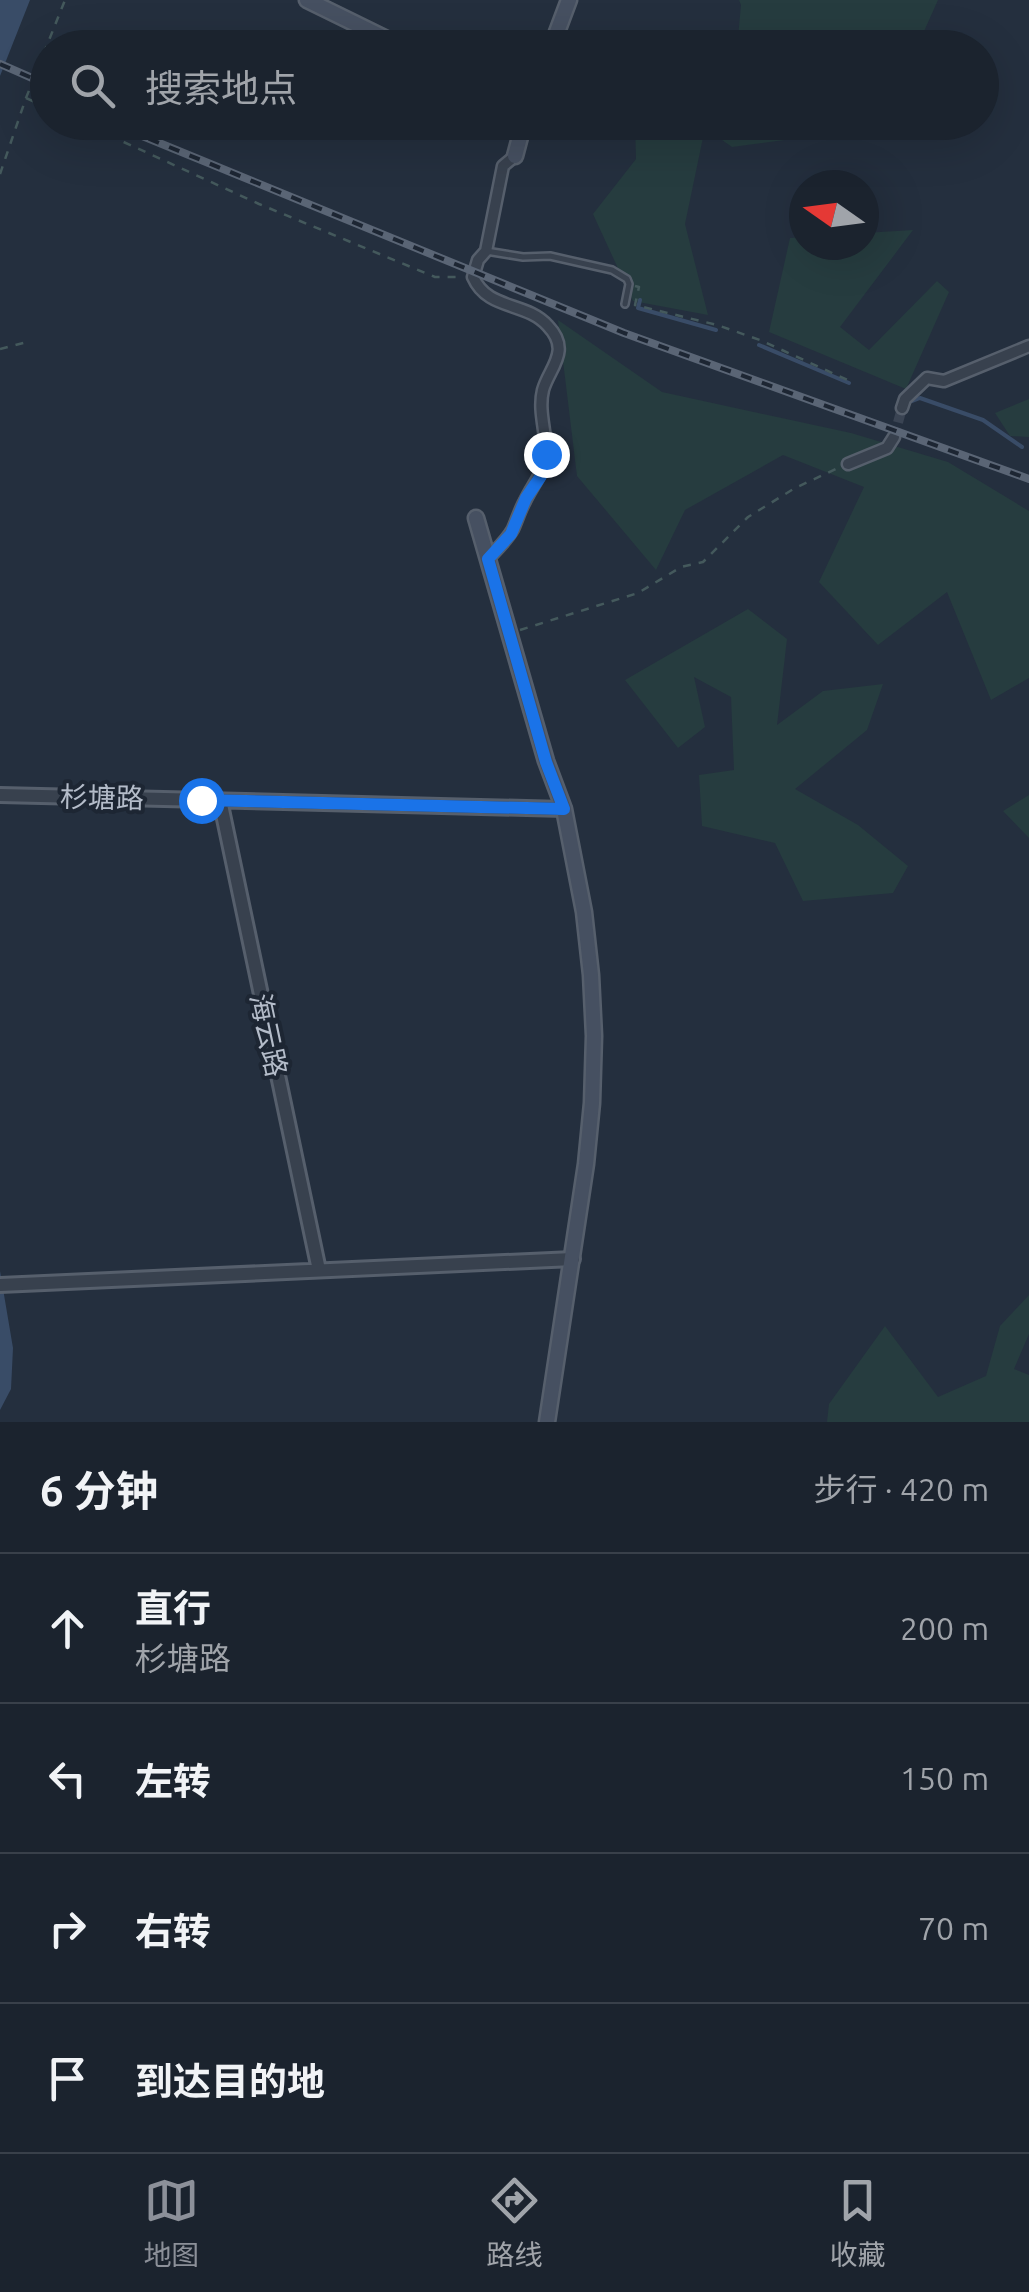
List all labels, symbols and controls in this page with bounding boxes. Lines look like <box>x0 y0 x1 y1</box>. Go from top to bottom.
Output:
search box <box>30 30 999 140</box>
icon: search <box>65 58 120 113</box>
text: 搜索地点 <box>145 67 297 109</box>
north arrow <box>789 170 879 260</box>
route end <box>524 432 570 478</box>
route start <box>179 778 225 824</box>
street label: 杉塘路 <box>60 781 144 813</box>
street label: 海云路 <box>245 991 293 1079</box>
text: 6 分钟 <box>40 1467 158 1514</box>
text: 步行 · 420 m <box>813 1471 989 1507</box>
text: 直行 <box>135 1587 211 1629</box>
icon: ahead <box>40 1601 95 1656</box>
text: 200 m <box>900 1610 989 1646</box>
text: 杉塘路 <box>135 1640 231 1676</box>
icon: left <box>40 1751 95 1806</box>
text: 左转 <box>135 1760 211 1802</box>
text: 150 m <box>900 1760 989 1796</box>
icon: right <box>40 1901 95 1956</box>
text: 右转 <box>135 1910 211 1952</box>
text: 70 m <box>918 1910 989 1946</box>
icon: arrive <box>40 2051 95 2106</box>
text: 到达目的地 <box>135 2060 325 2102</box>
tab: 地图 <box>143 2173 200 2273</box>
tab: 路线 <box>486 2173 543 2273</box>
tab: 收藏 <box>829 2173 886 2273</box>

